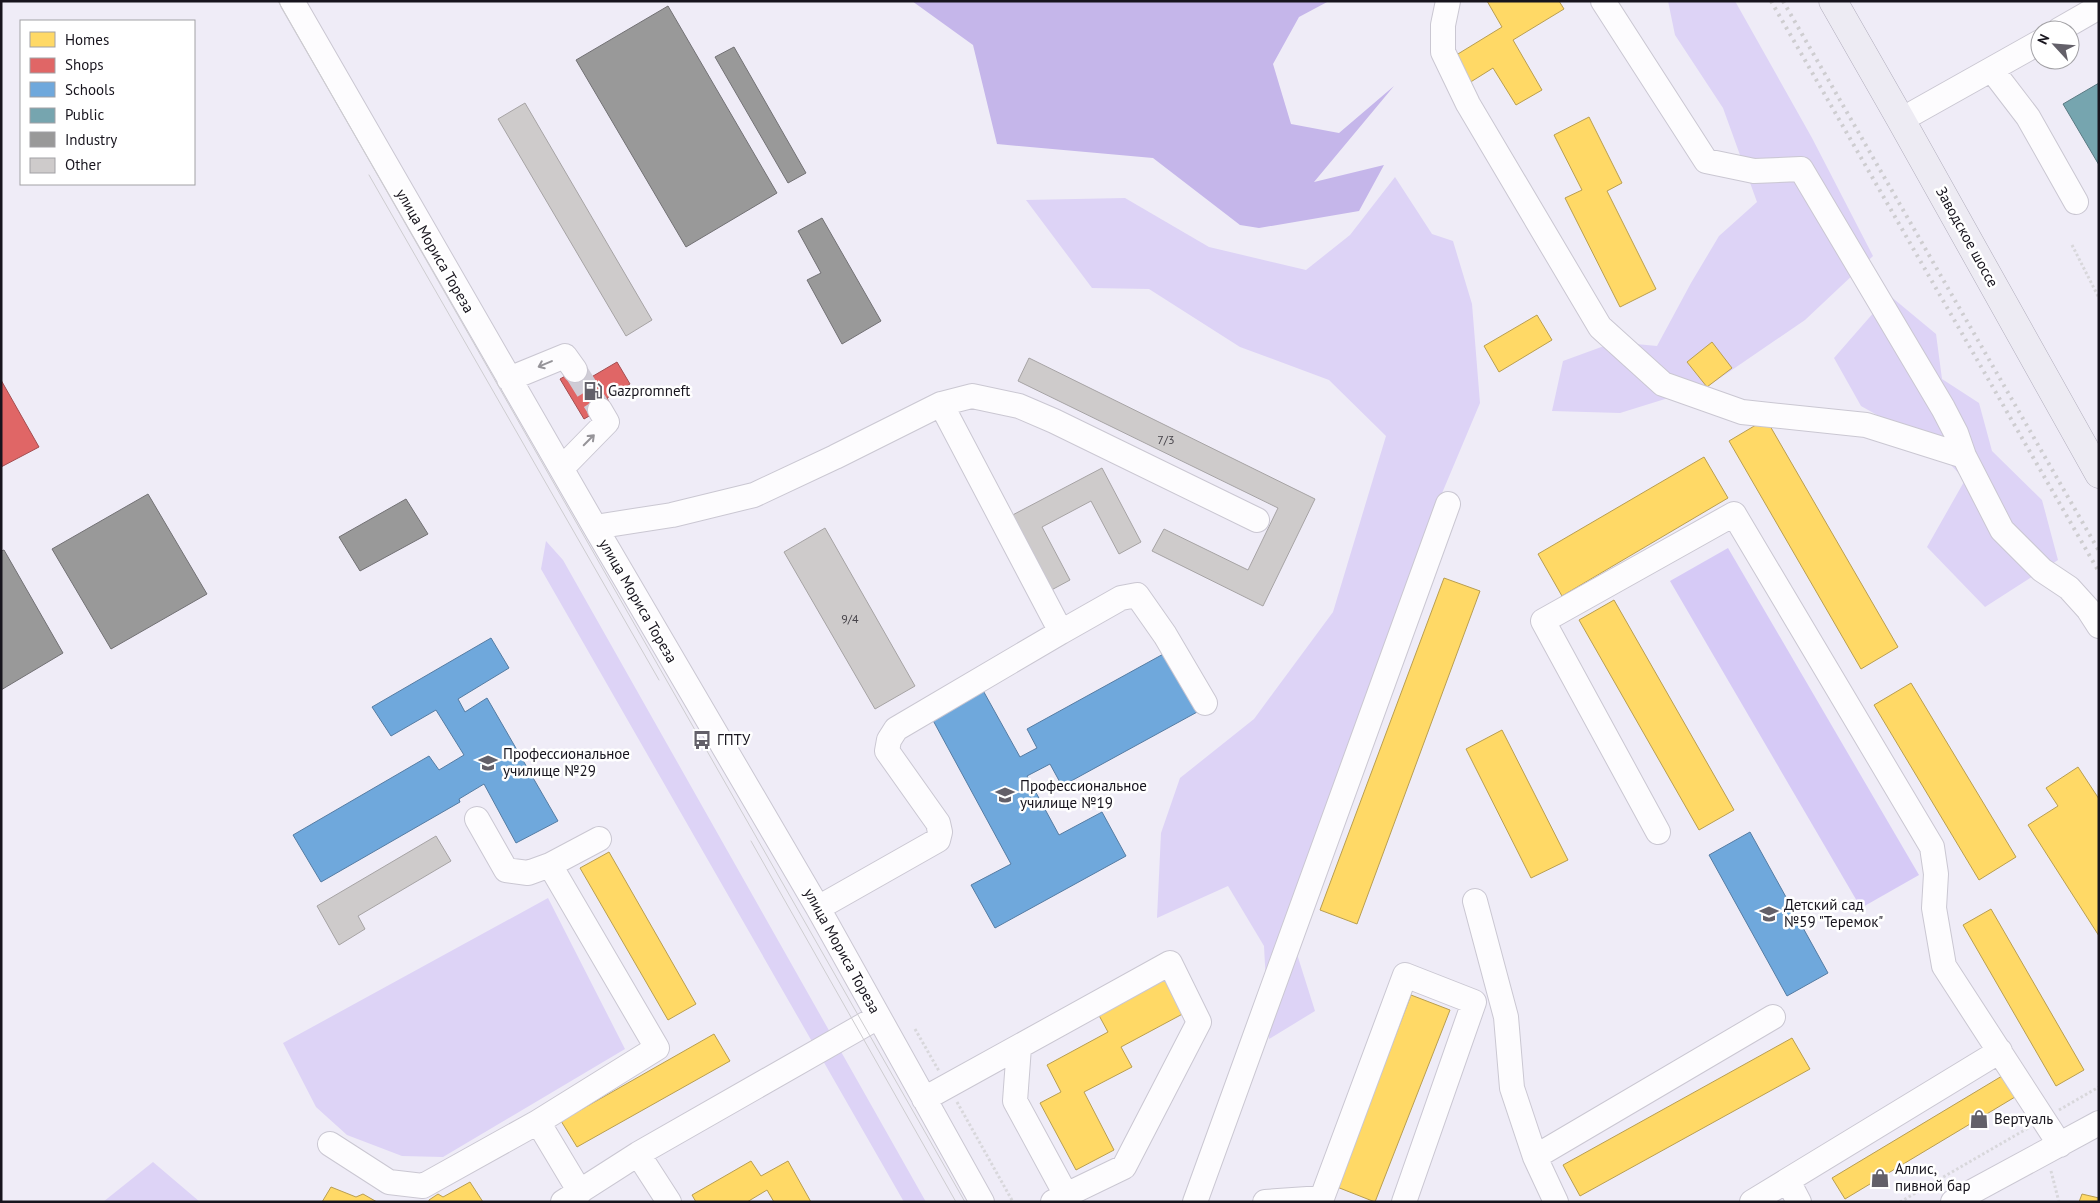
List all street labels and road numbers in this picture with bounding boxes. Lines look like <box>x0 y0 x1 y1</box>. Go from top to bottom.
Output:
street label: Заводское шоссе <box>1932 183 2003 290</box>
street label: улица Мориса Тореза <box>392 185 479 316</box>
street label: улица Мориса Тореза <box>595 535 682 666</box>
street label: улица Мориса Тореза <box>800 885 885 1017</box>

